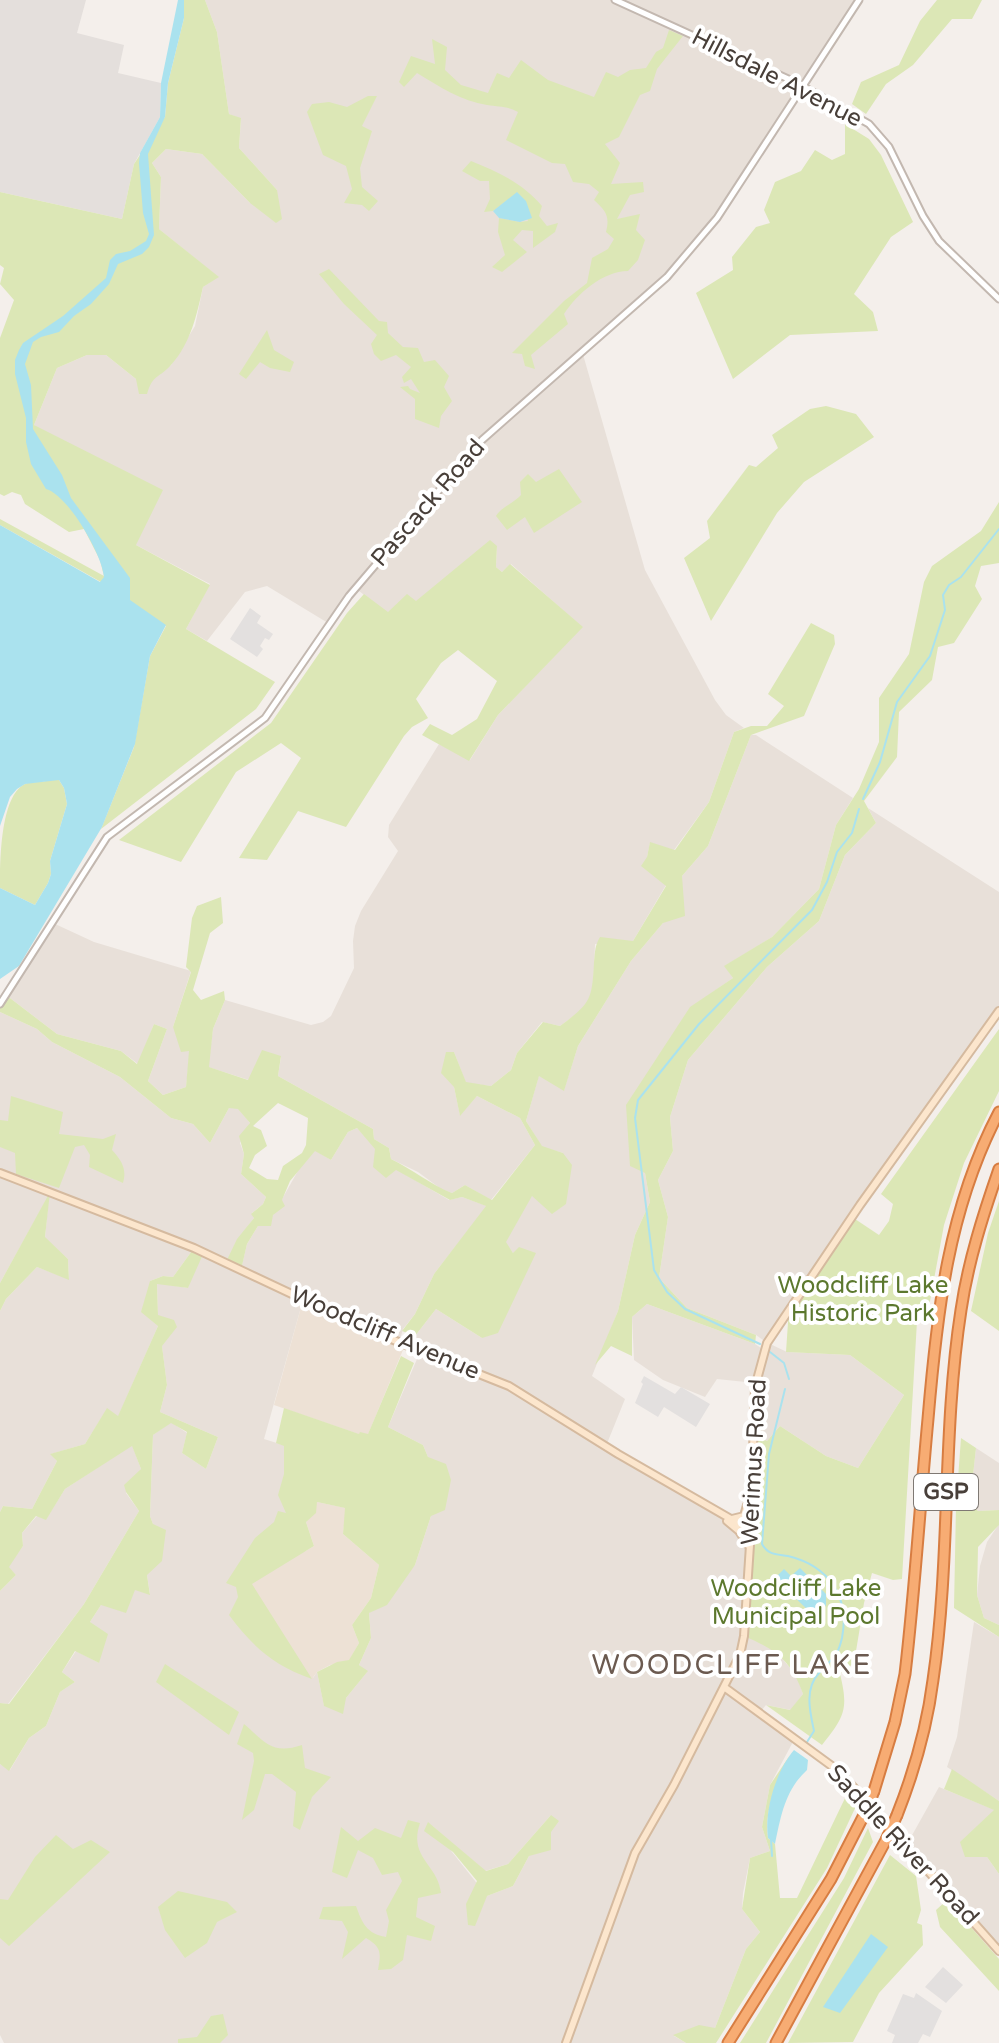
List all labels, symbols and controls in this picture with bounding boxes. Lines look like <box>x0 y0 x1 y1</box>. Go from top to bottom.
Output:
street label: Hillsdale Avenue <box>687 22 867 134</box>
street label: Pascack Road <box>365 433 491 573</box>
park label: Woodcliff Lake Historic Park <box>778 1271 948 1328</box>
street label: Woodcliff Avenue <box>286 1280 484 1386</box>
street label: Werimus Road <box>735 1378 773 1546</box>
road number: GSP <box>914 1474 978 1510</box>
park label: Woodcliff Lake Municipal Pool <box>711 1574 881 1631</box>
district label: WOODCLIFF LAKE <box>592 1648 872 1682</box>
street label: Saddle River Road <box>821 1759 985 1931</box>

